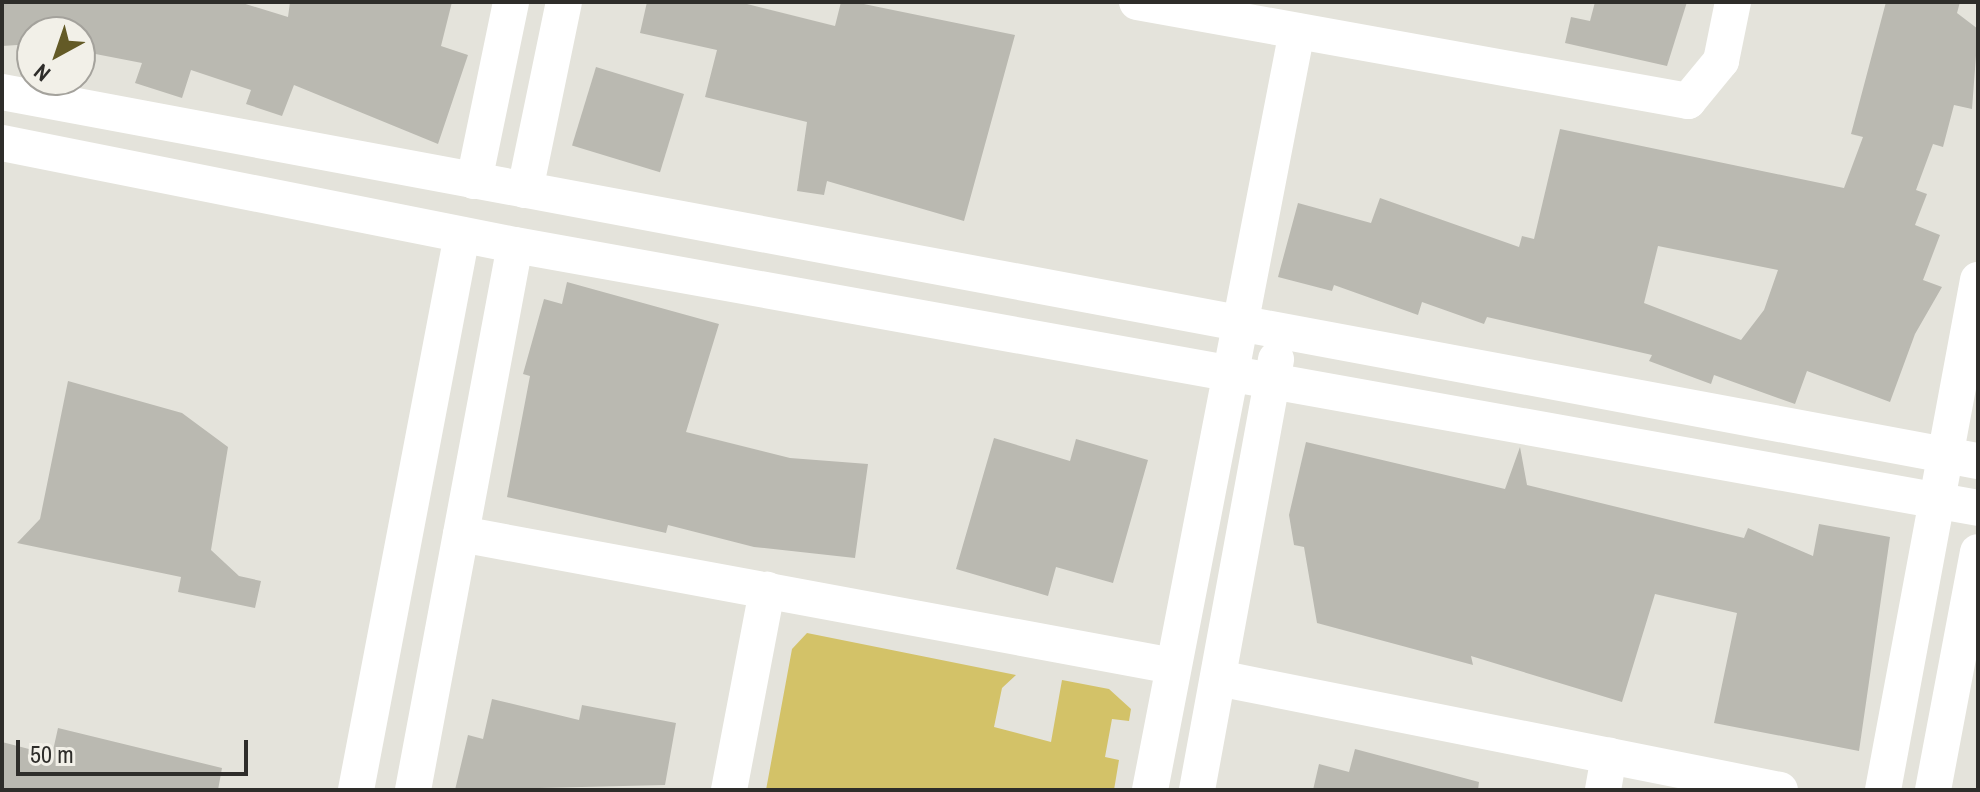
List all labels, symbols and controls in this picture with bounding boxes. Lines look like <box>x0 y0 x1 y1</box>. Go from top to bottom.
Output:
north arrow <box>16 16 96 96</box>
text: N <box>27 57 56 89</box>
scale bar <box>20 724 252 774</box>
text: 50 m <box>30 738 74 770</box>

